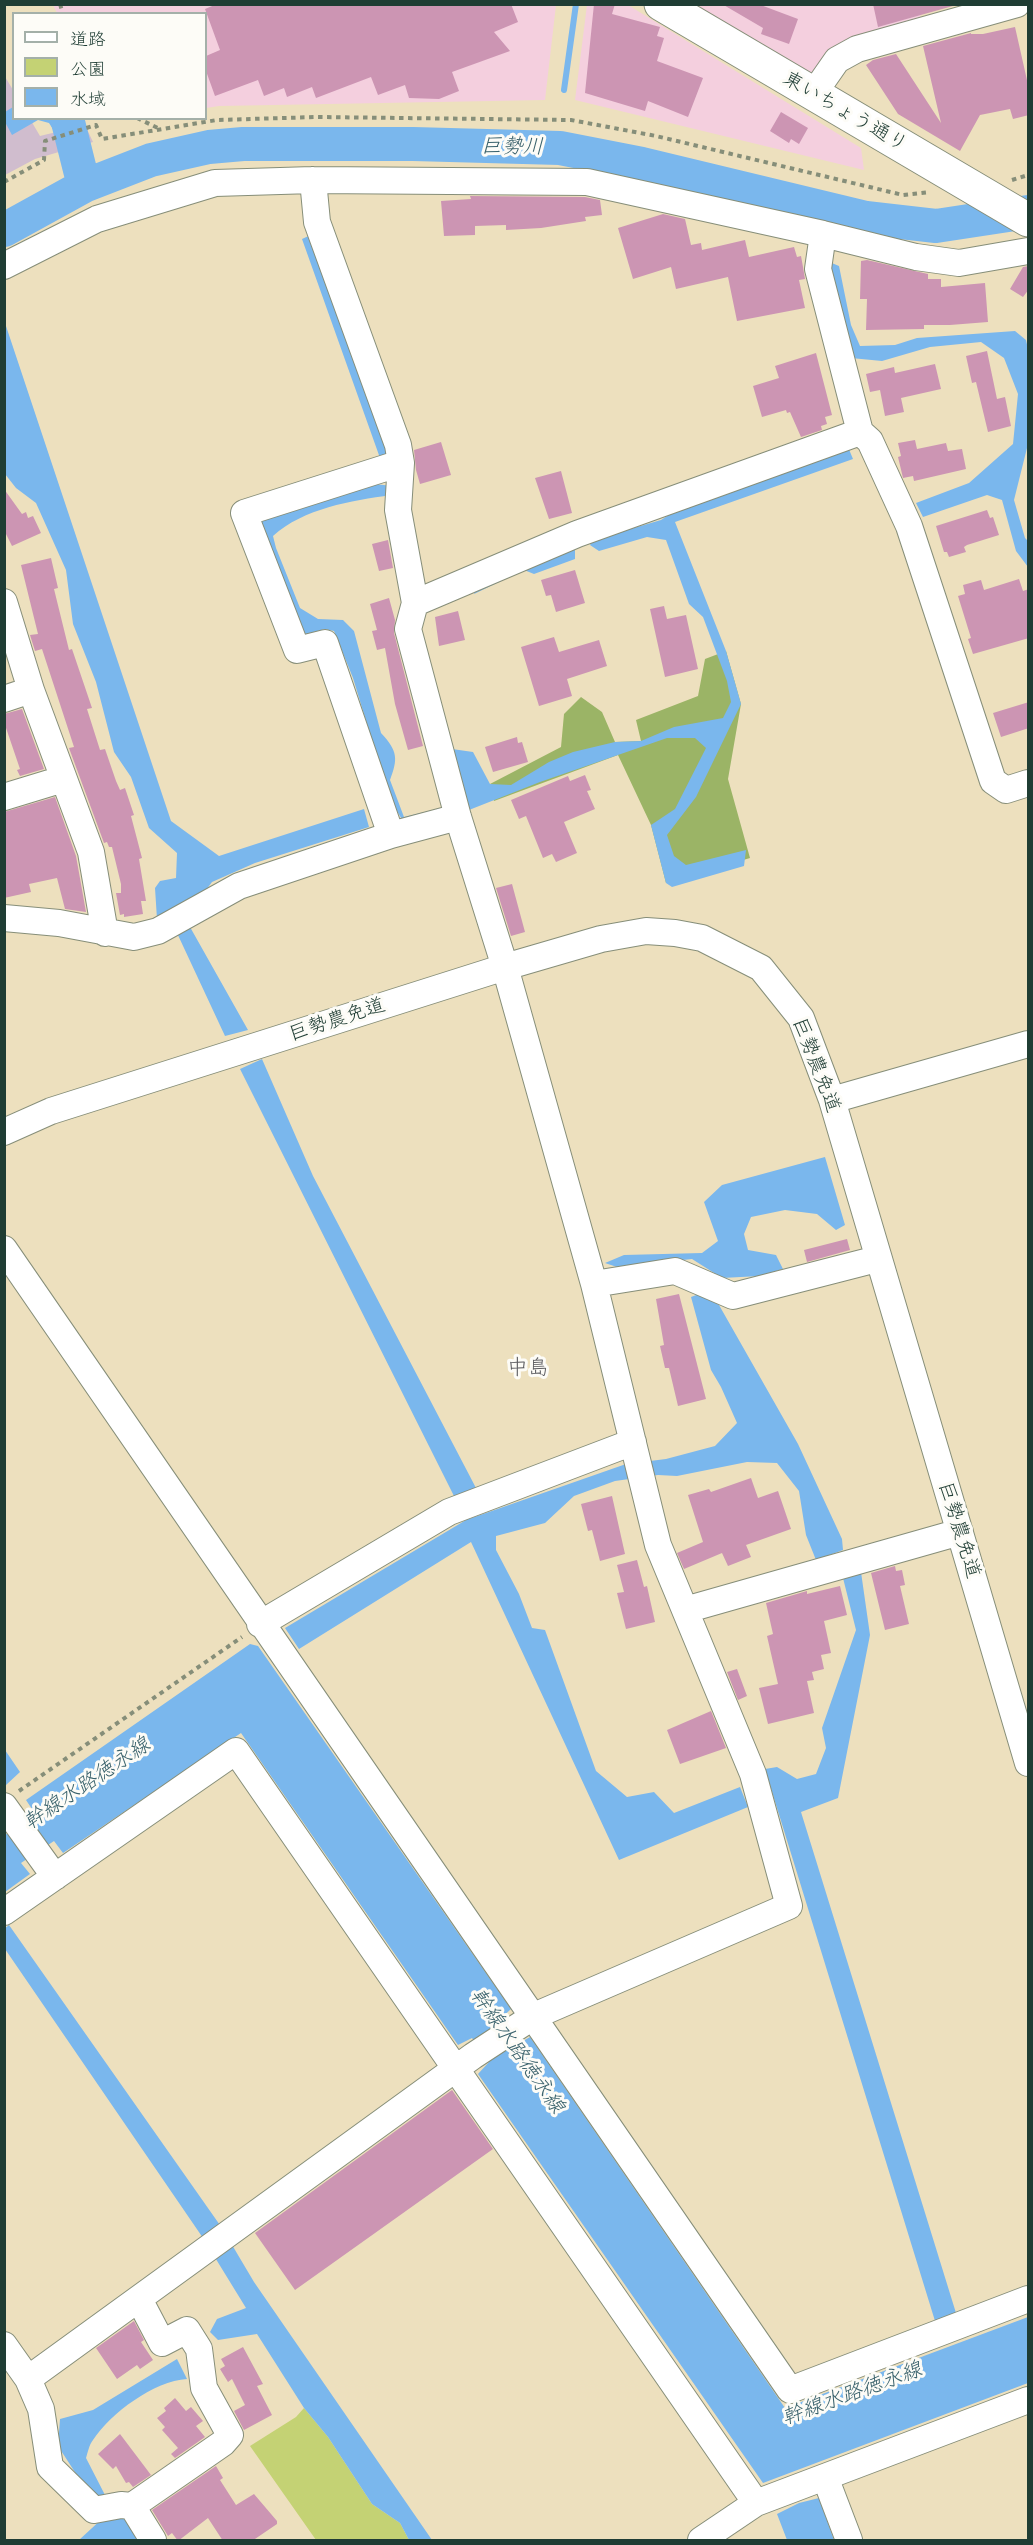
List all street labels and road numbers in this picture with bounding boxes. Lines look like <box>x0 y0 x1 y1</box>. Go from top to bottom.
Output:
street label: 東いちょう通り <box>778 67 912 157</box>
street label: 巨勢農免道 <box>286 993 388 1047</box>
street label: 巨勢農免道 <box>787 1014 845 1116</box>
street label: 巨勢農免道 <box>933 1479 985 1581</box>

